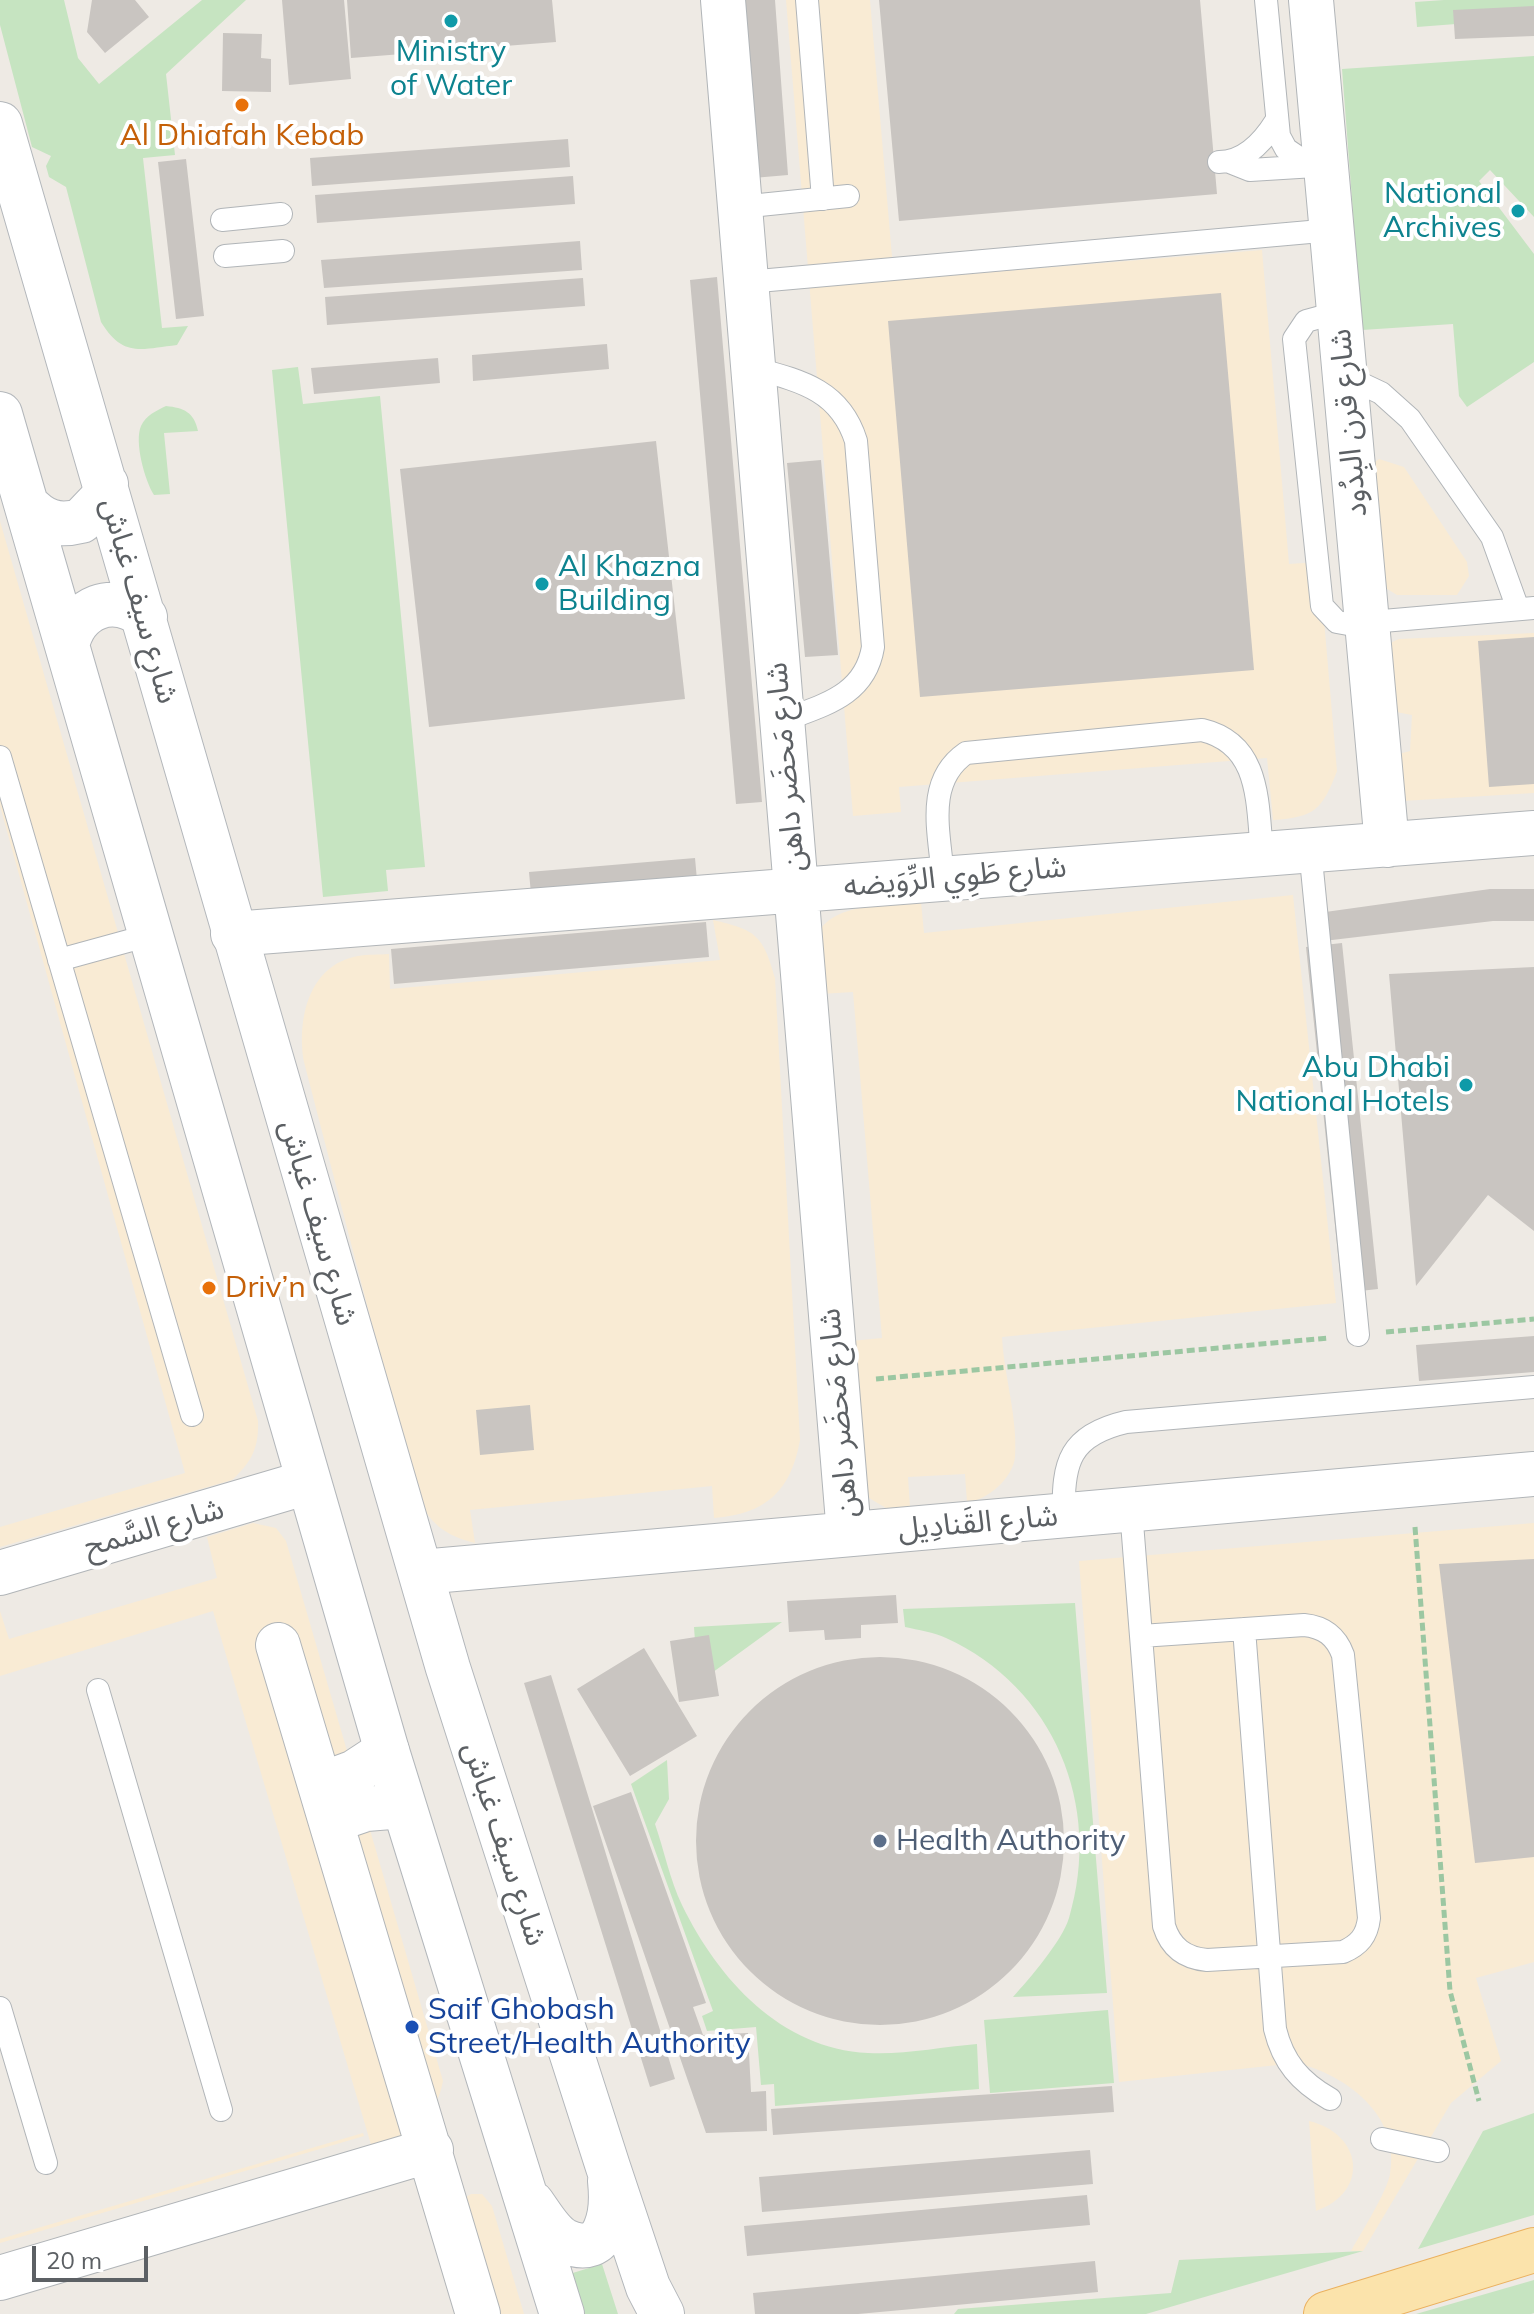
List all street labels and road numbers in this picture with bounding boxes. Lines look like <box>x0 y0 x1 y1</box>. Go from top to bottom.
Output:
street label: شارع قرن البِدُود <box>1323 327 1375 519</box>
street label: شارع سيف غباش <box>92 494 186 708</box>
street label: شارع مَحضَر داهن <box>759 661 813 873</box>
street label: شارع طَوِي الرِّوَيضه <box>842 849 1068 905</box>
street label: شارع سيف غباش <box>271 1116 365 1330</box>
street label: شارع مَحضَر داهن <box>812 1307 866 1519</box>
street label: شارع السَّمح <box>80 1491 228 1565</box>
street label: شارع القَنادِيل <box>897 1498 1059 1548</box>
street label: شارع سيف غباش <box>454 1738 554 1950</box>

